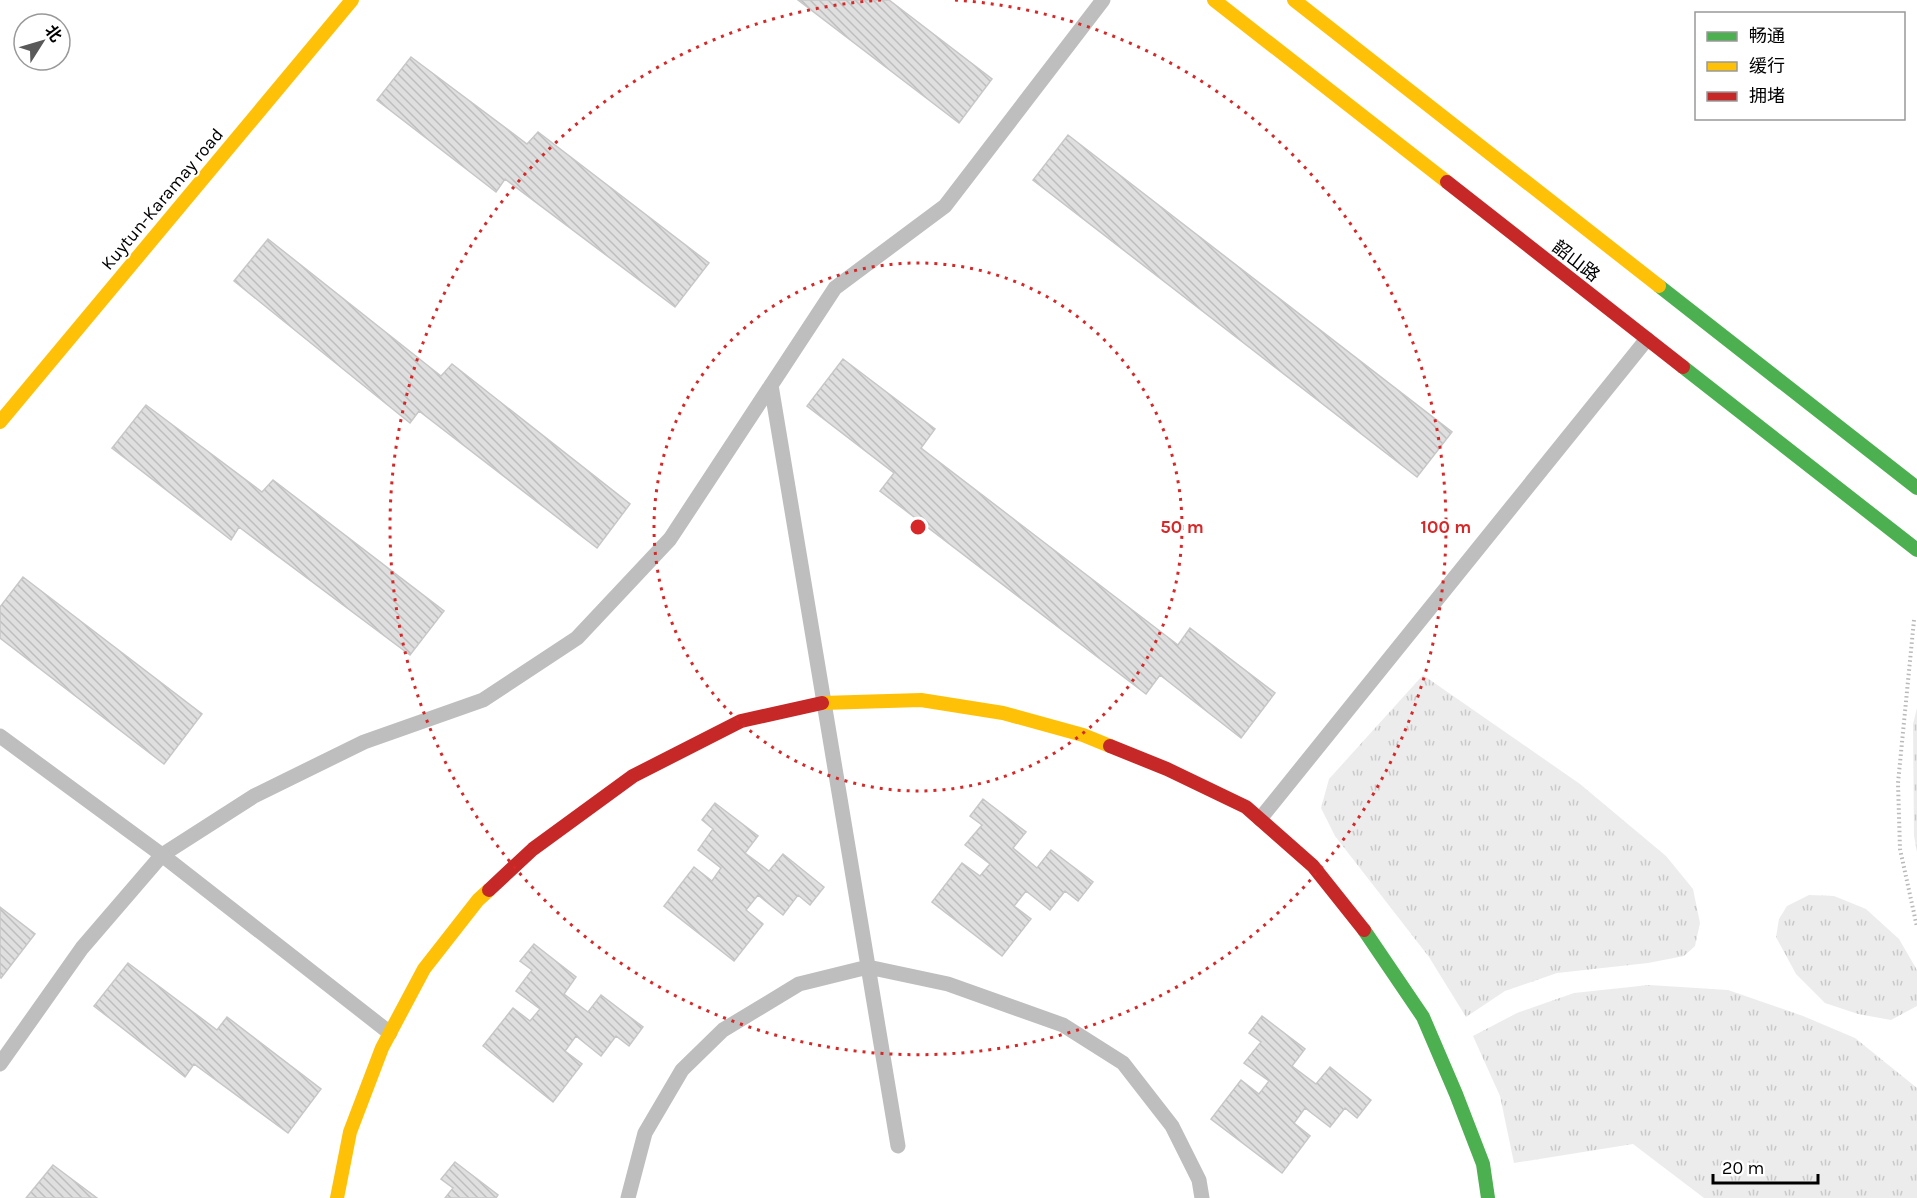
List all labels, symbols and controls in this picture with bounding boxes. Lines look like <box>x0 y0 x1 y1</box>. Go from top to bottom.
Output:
north arrow <box>12 12 72 72</box>
legend <box>1695 12 1905 120</box>
text: 北 <box>41 21 66 45</box>
text: 畅通 <box>1749 25 1785 47</box>
text: 缓行 <box>1749 55 1785 77</box>
text: 拥堵 <box>1749 85 1785 107</box>
street label: Kuytun-Karamay road <box>96 124 228 274</box>
street label: 韶山路 <box>1548 236 1604 286</box>
text: 50 m <box>1160 516 1204 538</box>
text: 100 m <box>1421 516 1471 538</box>
centre of rings <box>908 517 928 537</box>
scale bar <box>1713 1147 1818 1185</box>
text: 20 m <box>1722 1157 1764 1179</box>

